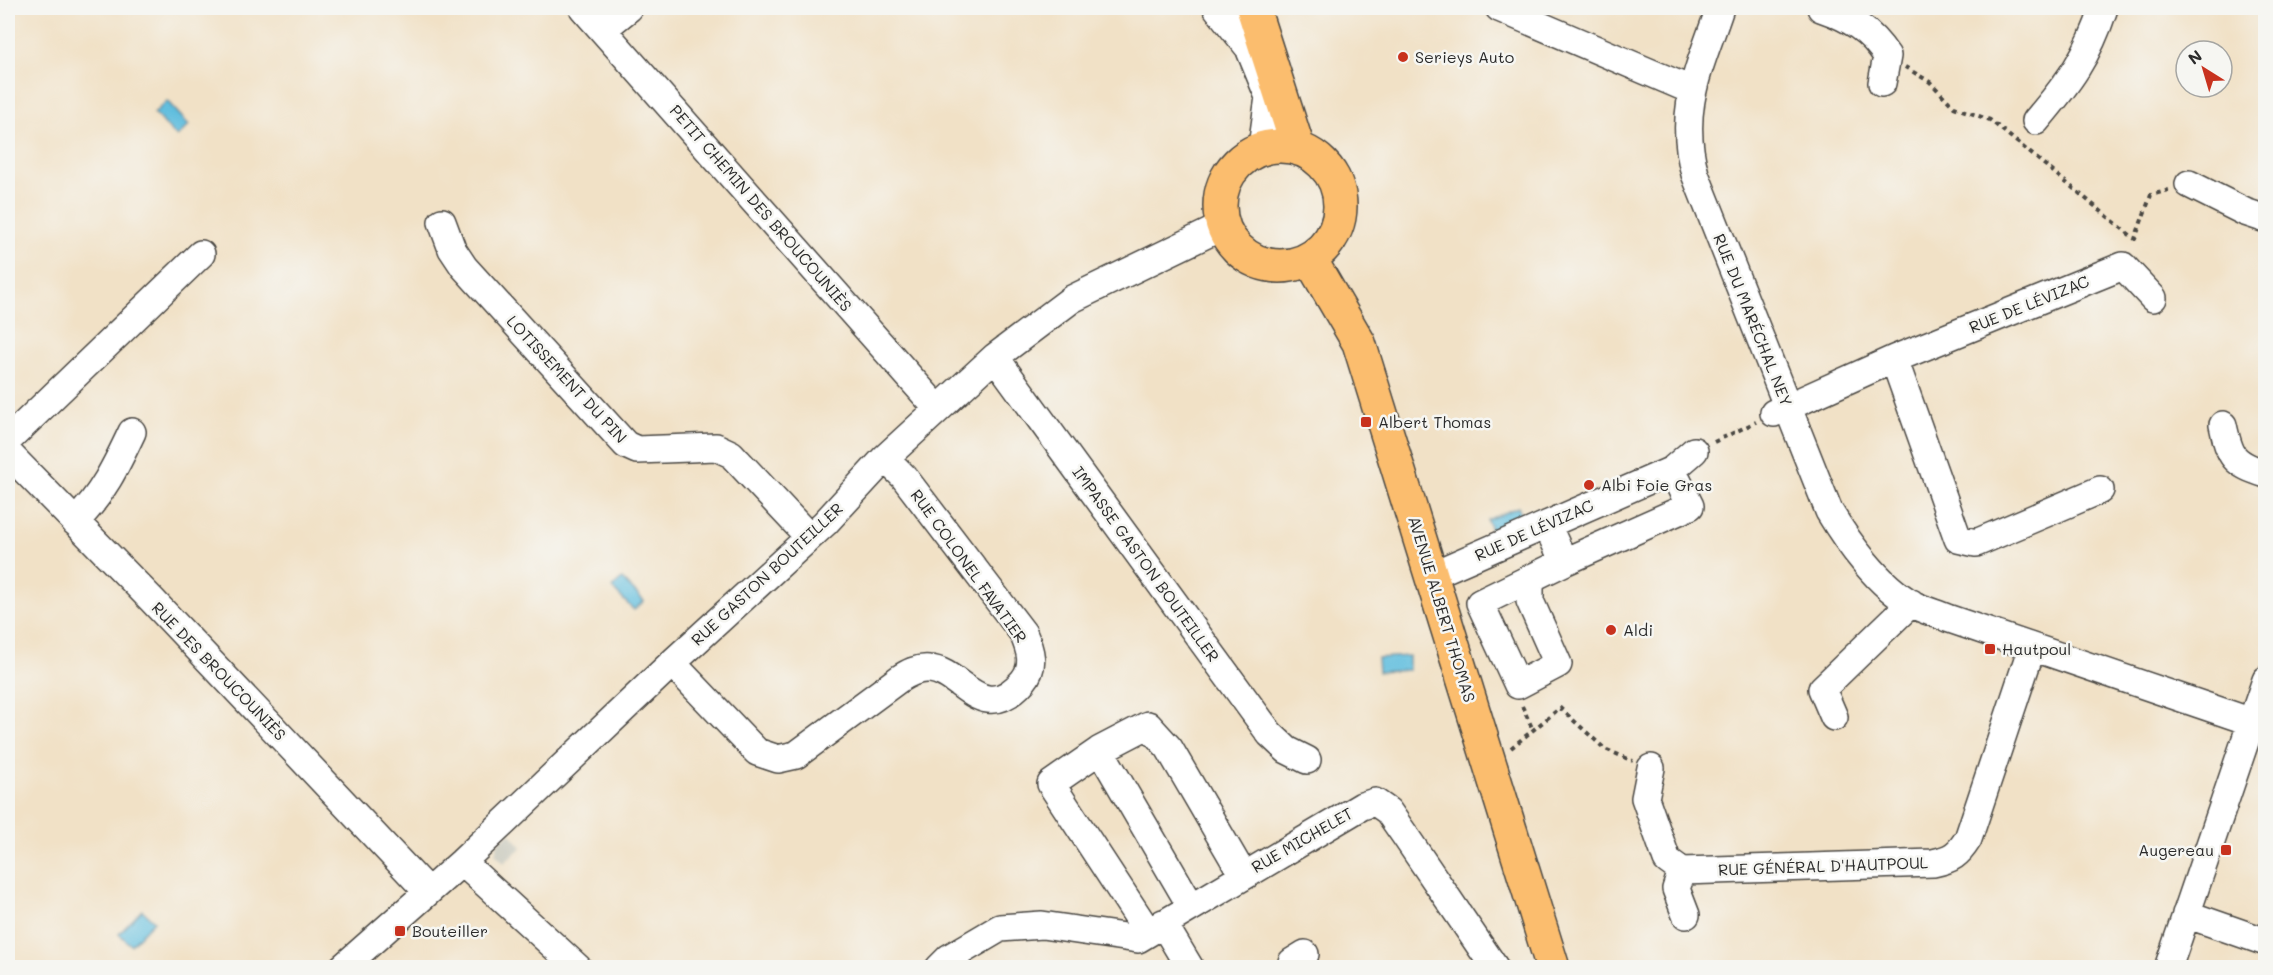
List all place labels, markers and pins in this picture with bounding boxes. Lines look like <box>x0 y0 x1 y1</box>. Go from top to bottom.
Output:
place label: Serieys Auto <box>1415 46 1514 67</box>
marker: Serieys Auto <box>1396 50 1410 64</box>
place label: Albert Thomas <box>1378 411 1491 432</box>
marker: Albert Thomas <box>1359 415 1373 429</box>
place label: Albi Foie Gras <box>1601 474 1712 495</box>
marker: Albi Foie Gras <box>1582 478 1596 492</box>
place label: Aldi <box>1623 619 1653 640</box>
marker: Aldi <box>1604 623 1618 637</box>
place label: Hautpoul <box>2002 638 2071 659</box>
marker: Hautpoul <box>1983 642 1997 656</box>
place label: Augereau <box>2138 839 2214 860</box>
marker: Augereau <box>2219 843 2233 857</box>
place label: Bouteiller <box>412 920 488 941</box>
marker: Bouteiller <box>393 924 407 938</box>

